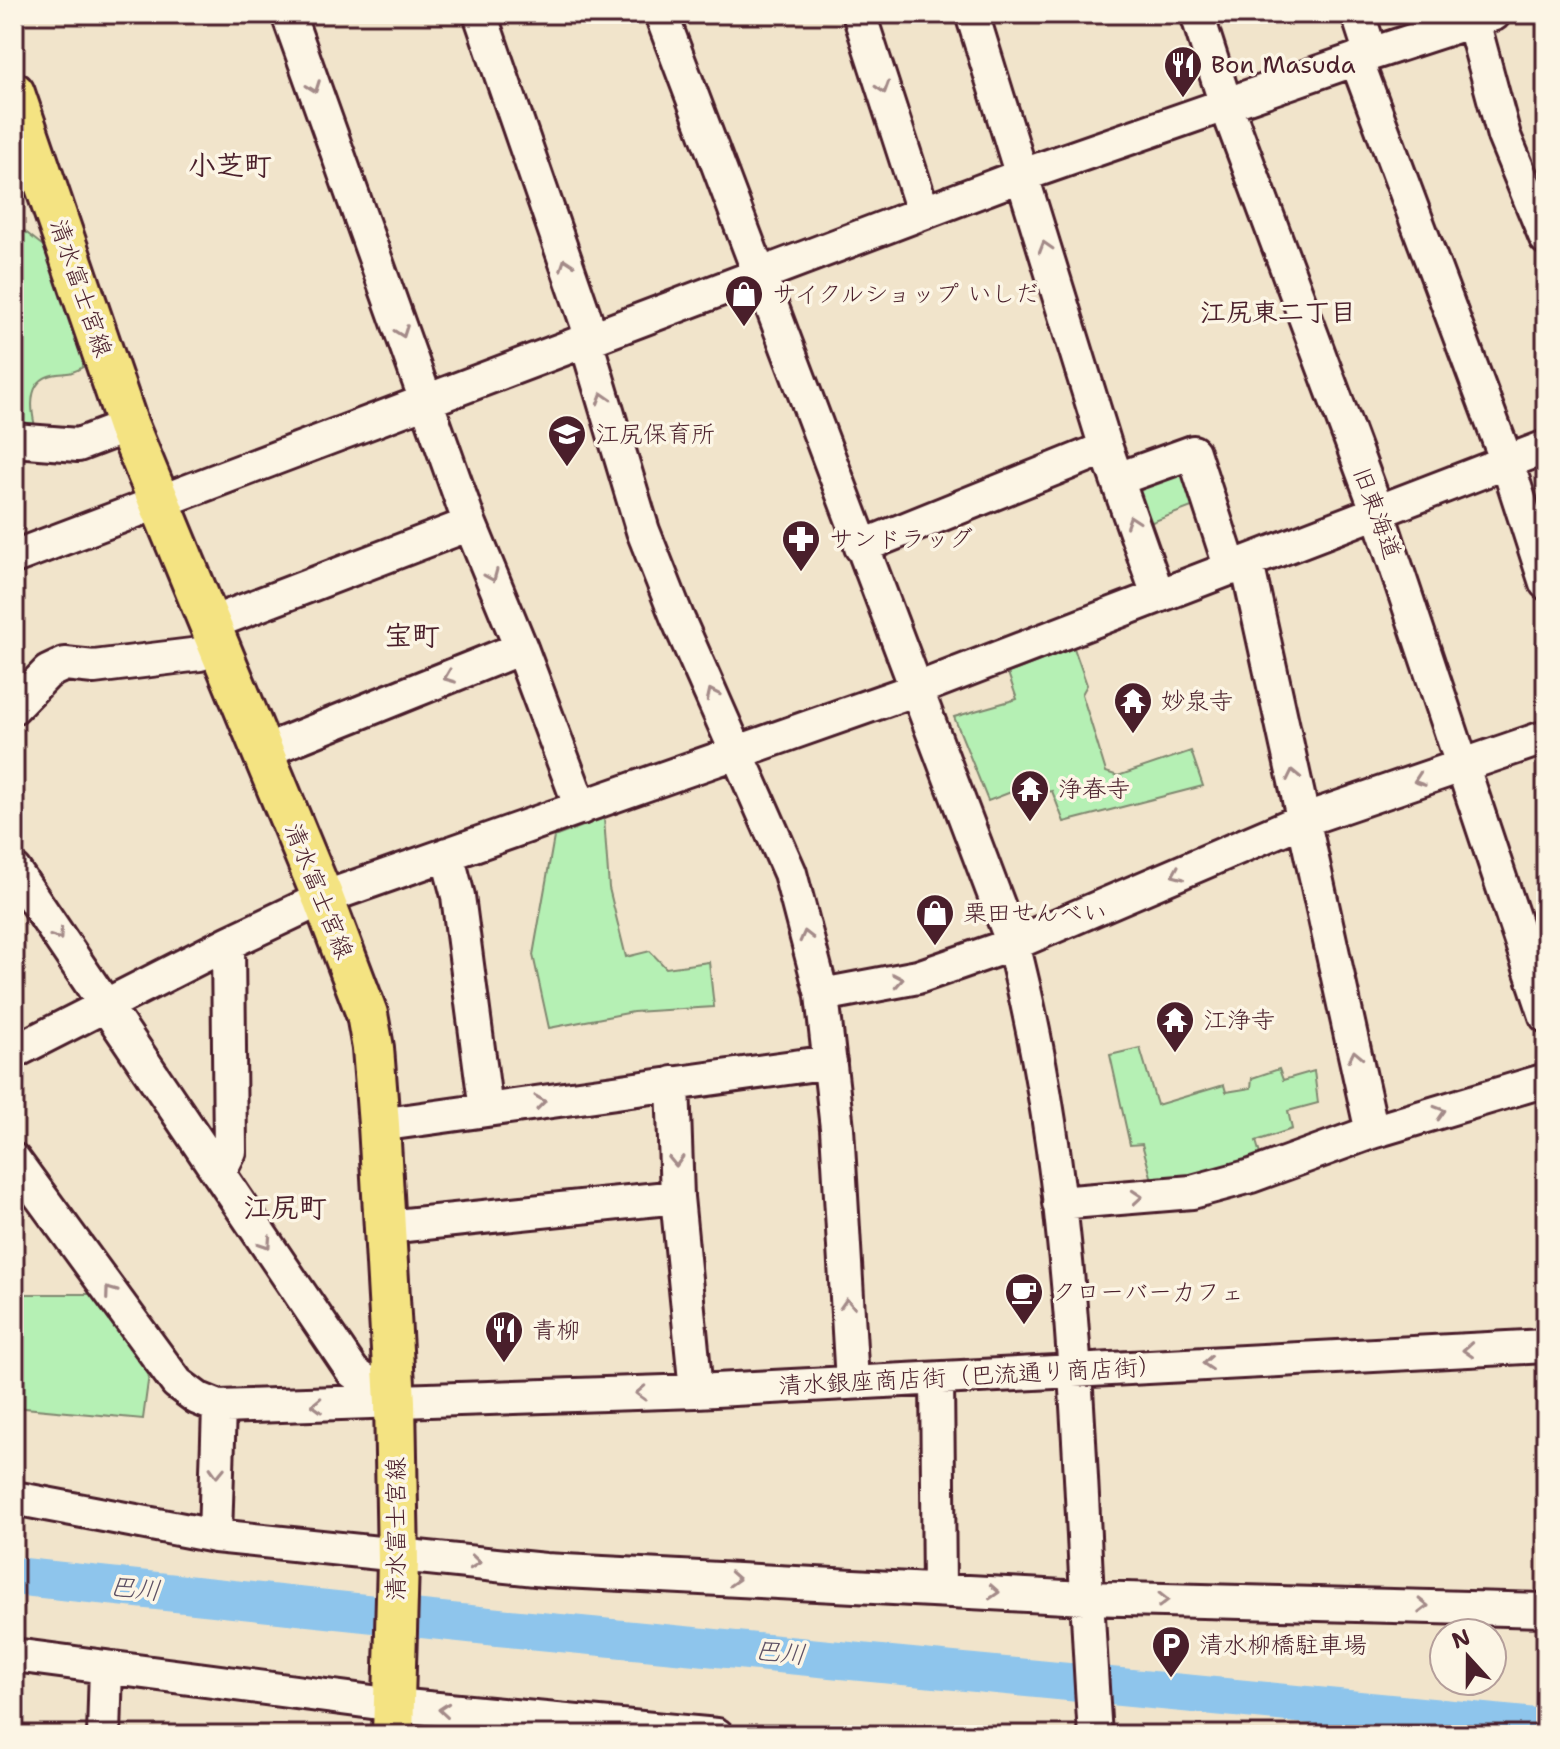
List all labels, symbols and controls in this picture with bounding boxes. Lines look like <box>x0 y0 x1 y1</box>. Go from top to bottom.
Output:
restaurant icon: Bon Masuda <box>1162 44 1204 99</box>
place label: Bon Masuda <box>1211 49 1356 81</box>
one-way arrow <box>305 80 321 94</box>
one-way arrow <box>874 81 890 95</box>
district label: 小芝町 <box>188 146 272 184</box>
street label: 清水富士宮線 <box>42 215 120 361</box>
one-way arrow <box>1038 241 1054 255</box>
one-way arrow <box>560 258 576 272</box>
shop icon: サイクルショップ いしだ <box>723 273 765 328</box>
place label: サイクルショップ いしだ <box>772 278 1039 310</box>
district label: 江尻東二丁目 <box>1200 294 1356 329</box>
one-way arrow <box>392 324 409 338</box>
one-way arrow <box>596 391 612 405</box>
school or university icon: 江尻保育所 <box>546 413 588 468</box>
place label: 江尻保育所 <box>595 418 715 450</box>
street label: 旧東海道 <box>1346 462 1408 564</box>
one-way arrow <box>1126 515 1142 529</box>
pharmacy icon: サンドラッグ <box>780 518 822 573</box>
place label: サンドラッグ <box>829 523 973 555</box>
one-way arrow <box>482 568 498 582</box>
district label: 宝町 <box>384 616 440 654</box>
one-way arrow <box>443 667 457 684</box>
temple icon: 妙泉寺 <box>1112 680 1154 735</box>
place label: 妙泉寺 <box>1161 685 1233 717</box>
one-way arrow <box>706 688 722 702</box>
temple icon: 浄春寺 <box>1009 768 1051 823</box>
one-way arrow <box>1285 769 1302 782</box>
one-way arrow <box>1413 770 1427 786</box>
place label: 浄春寺 <box>1058 773 1130 805</box>
street label: 清水富士宮線 <box>277 818 361 964</box>
one-way arrow <box>1171 864 1185 880</box>
shop icon: 栗田せんべい <box>914 892 956 947</box>
place label: 栗田せんべい <box>963 897 1107 929</box>
one-way arrow <box>48 926 63 941</box>
one-way arrow <box>799 929 816 943</box>
one-way arrow <box>892 973 905 990</box>
temple icon: 江浄寺 <box>1154 999 1196 1054</box>
place label: 江浄寺 <box>1203 1004 1275 1036</box>
one-way arrow <box>1347 1050 1364 1064</box>
one-way arrow <box>533 1094 547 1111</box>
one-way arrow <box>1432 1105 1446 1121</box>
one-way arrow <box>667 1155 684 1168</box>
district label: 江尻町 <box>243 1188 327 1226</box>
one-way arrow <box>1131 1189 1144 1206</box>
one-way arrow <box>257 1234 272 1249</box>
cafe icon: クローバーカフェ <box>1003 1271 1045 1326</box>
place label: クローバーカフェ <box>1052 1276 1244 1308</box>
one-way arrow <box>106 1286 120 1300</box>
one-way arrow <box>839 1297 856 1310</box>
restaurant icon: 青柳 <box>483 1309 525 1364</box>
place label: 青柳 <box>532 1314 580 1346</box>
one-way arrow <box>1461 1341 1474 1358</box>
street label: 清水銀座商店街（巴流通り商店街） <box>777 1350 1163 1402</box>
one-way arrow <box>1201 1354 1214 1371</box>
one-way arrow <box>634 1385 647 1402</box>
one-way arrow <box>310 1396 323 1413</box>
street label: 清水富士宮線 <box>380 1457 412 1601</box>
one-way arrow <box>208 1466 225 1479</box>
one-way arrow <box>468 1553 482 1570</box>
water label: 巴川 <box>107 1567 163 1608</box>
one-way arrow <box>728 1570 741 1587</box>
one-way arrow <box>988 1584 1001 1601</box>
one-way arrow <box>1157 1591 1170 1608</box>
one-way arrow <box>1417 1598 1430 1615</box>
north arrow <box>1428 1617 1508 1697</box>
text: N <box>1448 1622 1474 1655</box>
parking icon: 清水柳橋駐車場 <box>1150 1624 1192 1679</box>
place label: 清水柳橋駐車場 <box>1199 1629 1367 1661</box>
water label: 巴川 <box>752 1631 808 1672</box>
one-way arrow <box>437 1701 450 1718</box>

